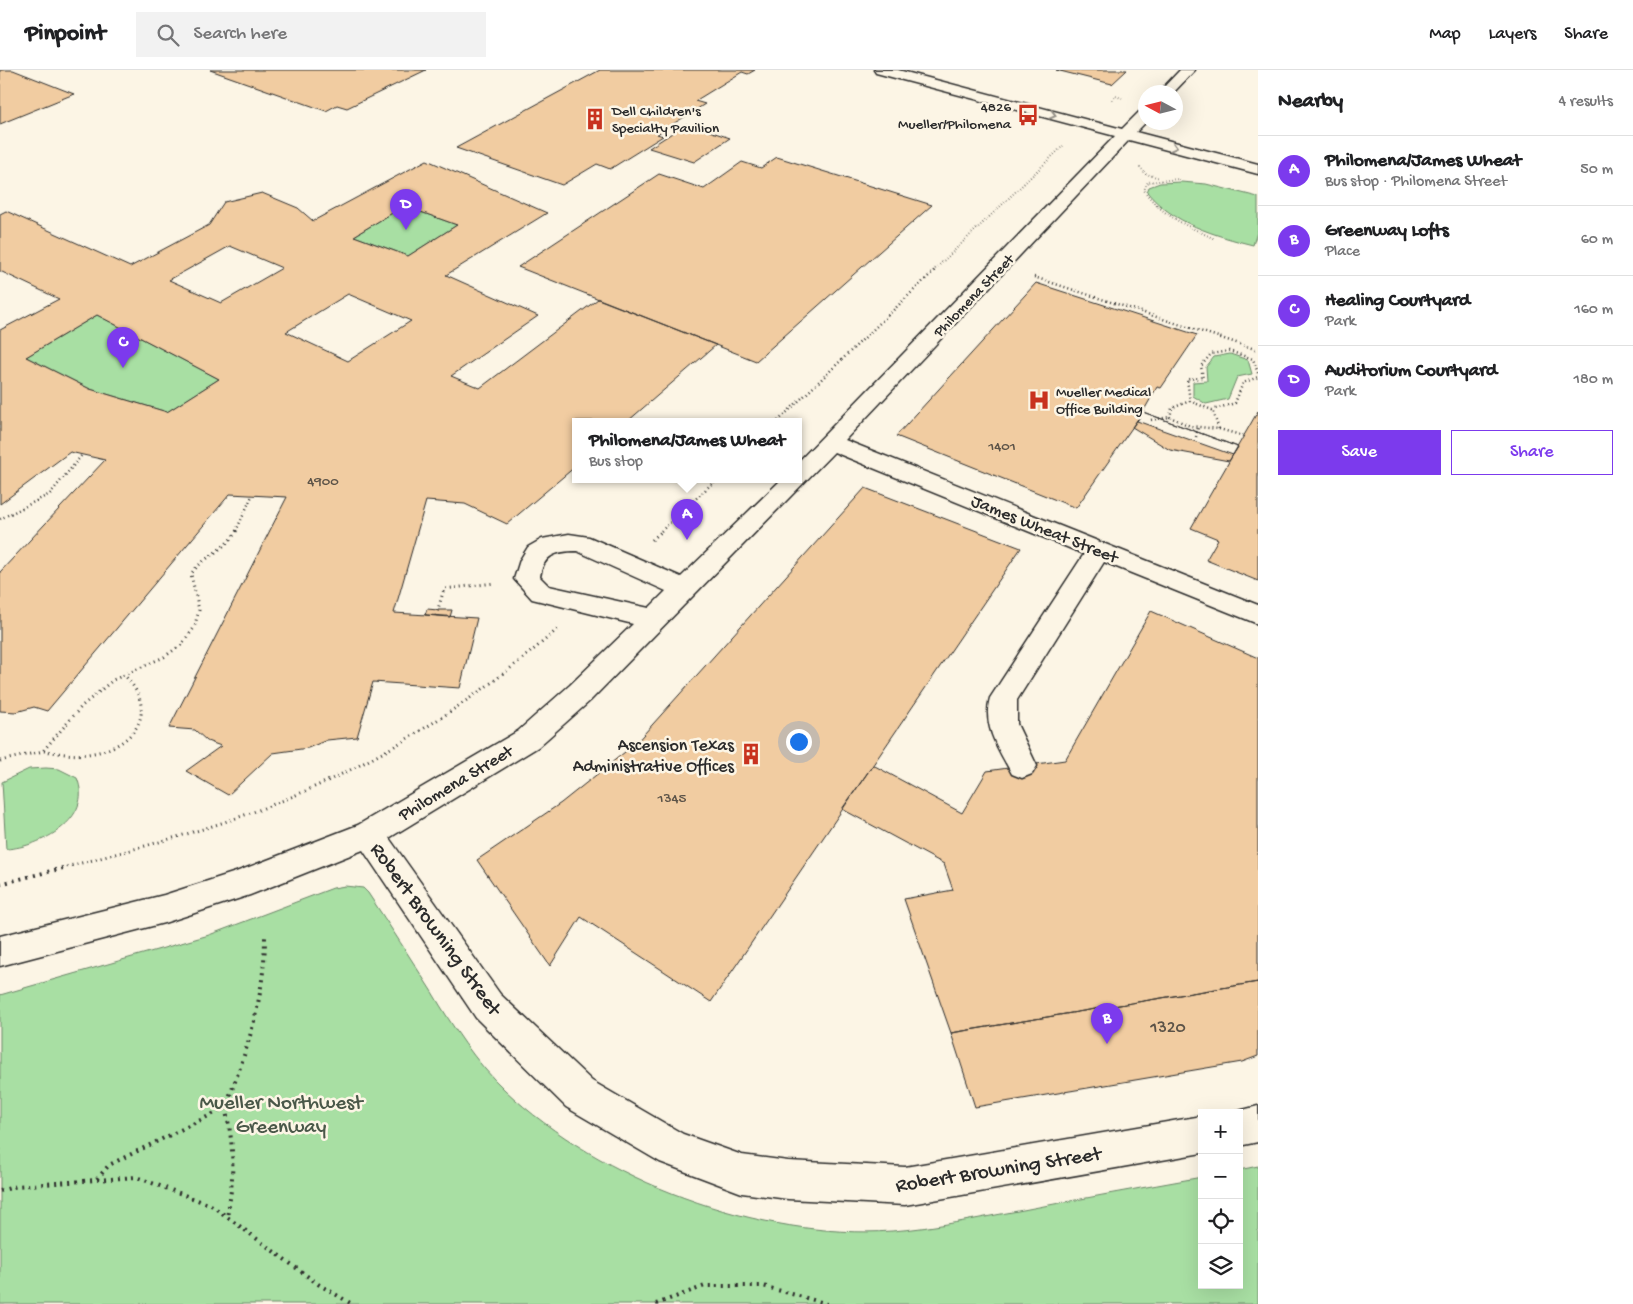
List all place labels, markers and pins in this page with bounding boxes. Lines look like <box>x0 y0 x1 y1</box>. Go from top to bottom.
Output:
place label: 4826 Mueller/Philomena <box>898 99 1012 134</box>
bus stop icon: 4826 Mueller/Philomena <box>1015 102 1041 128</box>
place label: Dell Children's Specialty Pavilion <box>611 103 719 138</box>
building icon: Dell Children's Specialty Pavilion <box>582 106 608 132</box>
pin: D <box>390 189 422 230</box>
pin: C <box>107 327 139 368</box>
place label: Mueller Medical Office Building <box>1056 384 1151 419</box>
hospital icon: Mueller Medical Office Building <box>1026 387 1052 413</box>
pin: A <box>671 499 703 540</box>
place label: Ascension Texas Administrative Offices <box>573 736 735 778</box>
building icon: Ascension Texas Administrative Offices <box>738 741 764 767</box>
pin: B <box>1091 1003 1123 1044</box>

